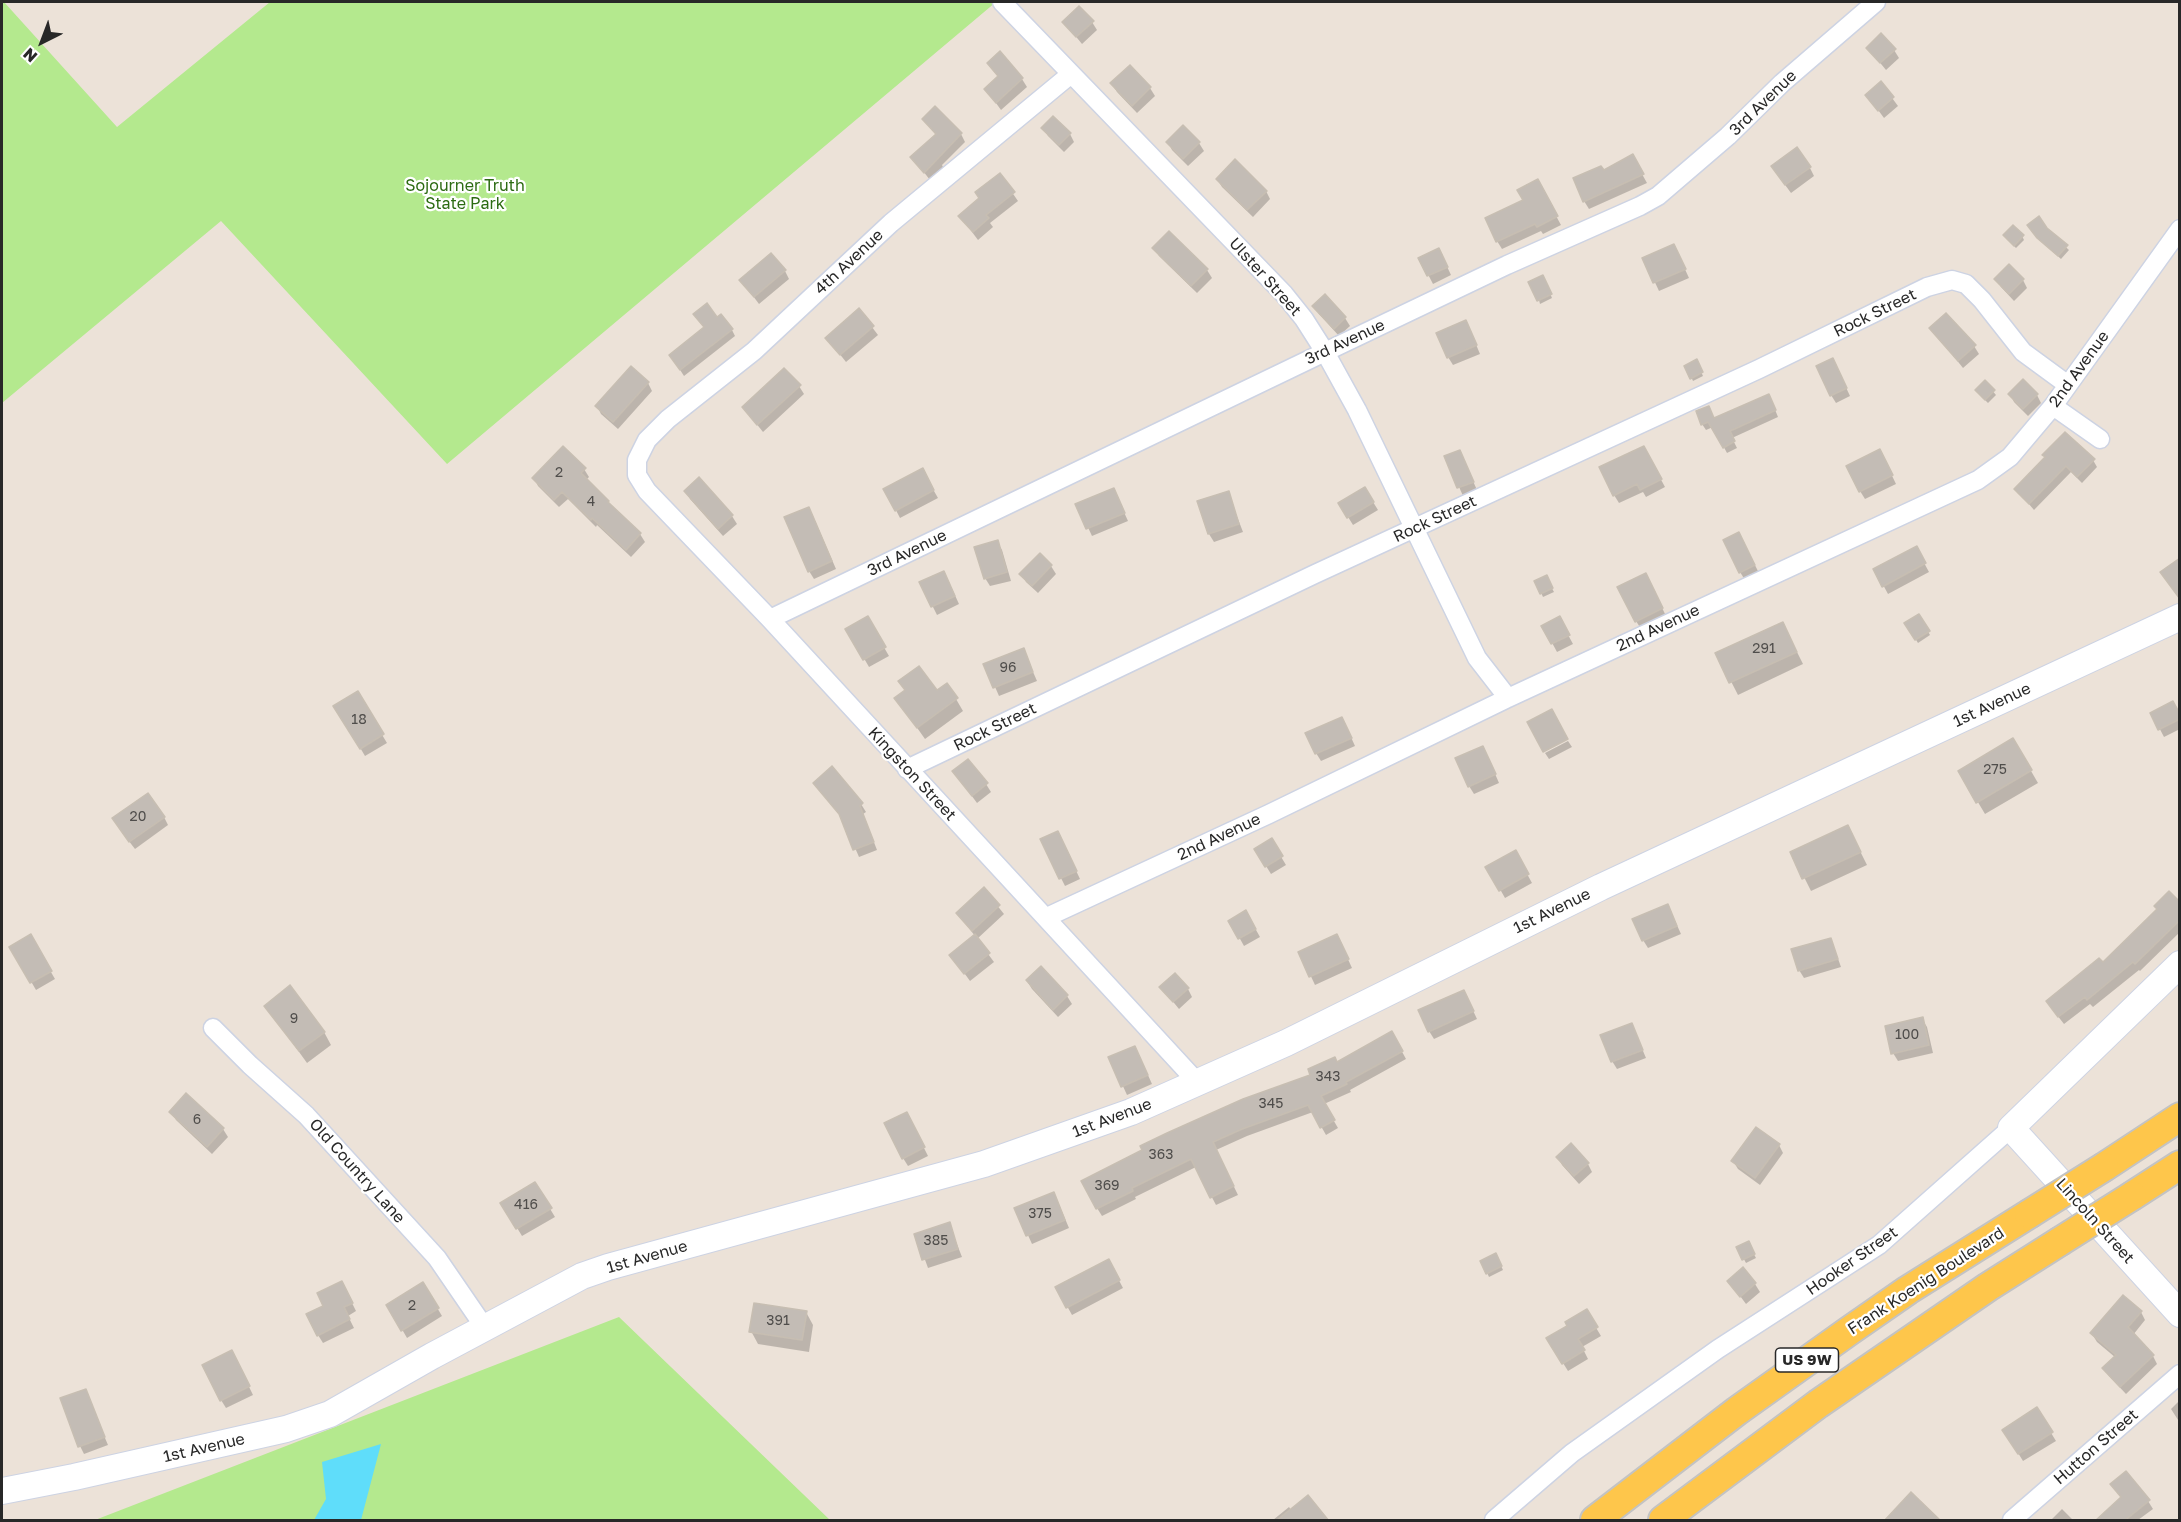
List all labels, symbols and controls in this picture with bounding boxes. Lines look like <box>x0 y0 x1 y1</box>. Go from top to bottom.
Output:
north arrow <box>12 12 72 72</box>
text: N <box>19 44 41 67</box>
street label: 3rd Avenue <box>1725 66 1801 140</box>
park label: Sojourner Truth State Park <box>405 176 525 214</box>
street label: 4th Avenue <box>811 225 887 299</box>
street label: Ulster Street <box>1225 234 1305 320</box>
street label: Rock Street <box>1831 285 1919 341</box>
street label: 3rd Avenue <box>1302 315 1388 369</box>
street label: 2nd Avenue <box>2045 327 2113 411</box>
house number: 2 <box>555 465 563 481</box>
street label: Rock Street <box>1390 491 1480 547</box>
house number: 4 <box>587 494 595 510</box>
street label: 3rd Avenue <box>864 526 950 580</box>
street label: 2nd Avenue <box>1613 600 1703 656</box>
house number: 291 <box>1752 641 1776 657</box>
house number: 96 <box>1000 660 1016 676</box>
street label: 1st Avenue <box>1950 679 2034 731</box>
street label: Rock Street <box>951 699 1039 755</box>
house number: 18 <box>351 712 367 728</box>
street label: Kingston Street <box>864 723 960 825</box>
house number: 275 <box>1983 762 2007 778</box>
house number: 20 <box>130 809 146 825</box>
street label: 2nd Avenue <box>1174 809 1264 865</box>
street label: 1st Avenue <box>1510 884 1594 938</box>
house number: 9 <box>290 1011 298 1027</box>
house number: 100 <box>1895 1027 1919 1043</box>
house number: 343 <box>1316 1069 1340 1085</box>
street label: 1st Avenue <box>1070 1094 1154 1142</box>
house number: 345 <box>1259 1096 1283 1112</box>
house number: 6 <box>193 1112 201 1128</box>
street label: Old Country Lane <box>305 1115 409 1227</box>
house number: 363 <box>1149 1147 1173 1163</box>
street label: Lincoln Street <box>2052 1174 2138 1268</box>
house number: 369 <box>1094 1178 1120 1194</box>
house number: 416 <box>514 1197 538 1213</box>
house number: 375 <box>1028 1206 1052 1222</box>
street label: Hooker Street <box>1803 1222 1901 1300</box>
street label: Frank Koenig Boulevard <box>1844 1223 2008 1339</box>
house number: 385 <box>924 1233 948 1249</box>
street label: 1st Avenue <box>604 1236 690 1278</box>
house number: 2 <box>408 1298 416 1314</box>
house number: 391 <box>766 1313 790 1329</box>
road number: US 9W <box>1776 1348 1838 1372</box>
street label: Hutton Street <box>2050 1405 2142 1489</box>
street label: 1st Avenue <box>161 1429 247 1467</box>

